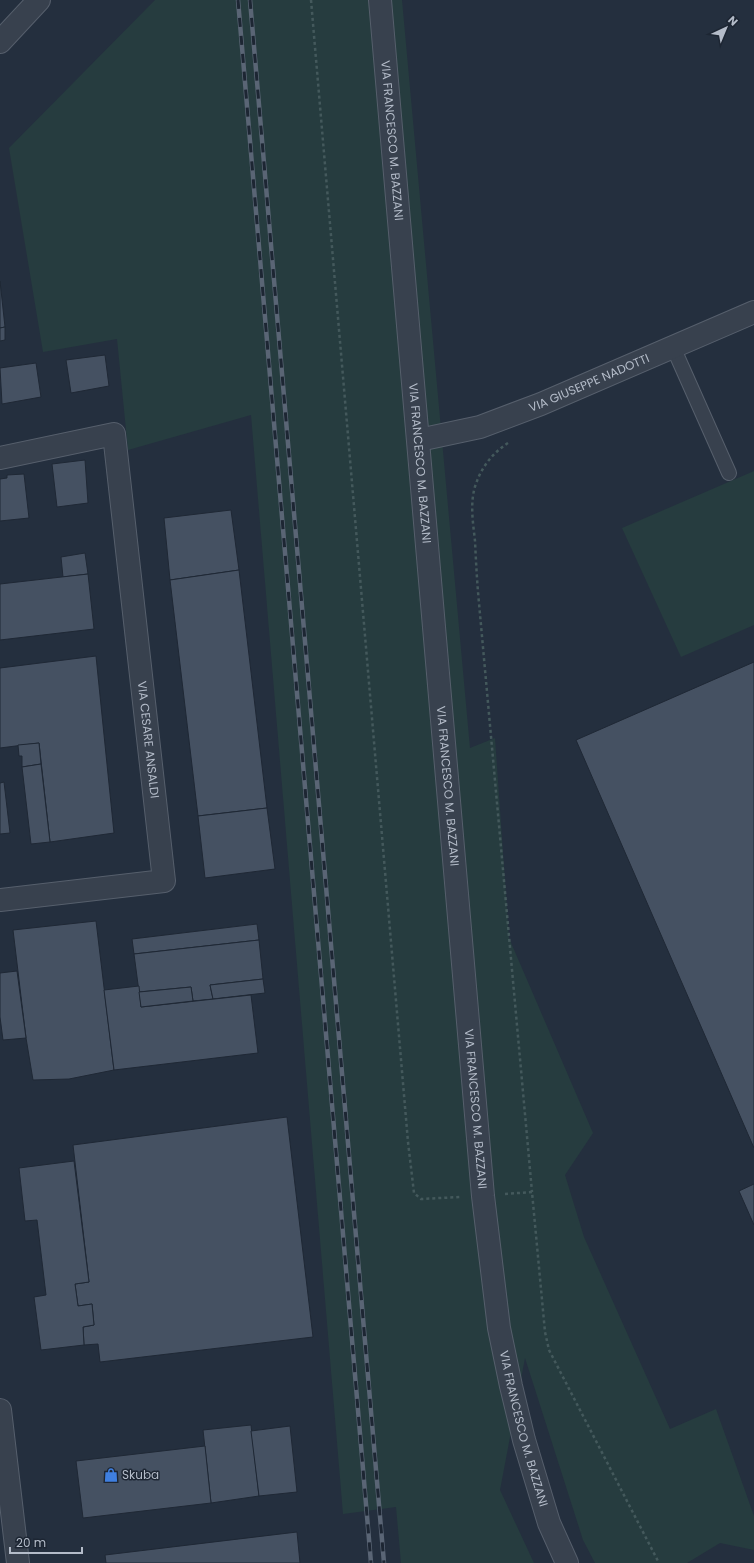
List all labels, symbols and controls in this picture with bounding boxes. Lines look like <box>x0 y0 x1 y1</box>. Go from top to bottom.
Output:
north arrow <box>706 8 746 48</box>
text: N <box>724 12 741 29</box>
street label: VIA FRANCESCO M. BAZZANI <box>377 60 408 221</box>
street label: VIA GIUSEPPE NADOTTI <box>526 349 652 416</box>
street label: VIA FRANCESCO M. BAZZANI <box>405 382 436 544</box>
street label: VIA CESARE ANSALDI <box>134 680 164 799</box>
street label: VIA FRANCESCO M. BAZZANI <box>433 705 464 867</box>
street label: VIA FRANCESCO M. BAZZANI <box>461 1028 491 1190</box>
street label: VIA FRANCESCO M. BAZZANI <box>496 1349 553 1509</box>
place label: Skuba <box>122 1466 159 1483</box>
shop icon: Skuba <box>103 1467 119 1483</box>
scale bar <box>10 1529 82 1555</box>
text: 20 m <box>16 1534 46 1551</box>

